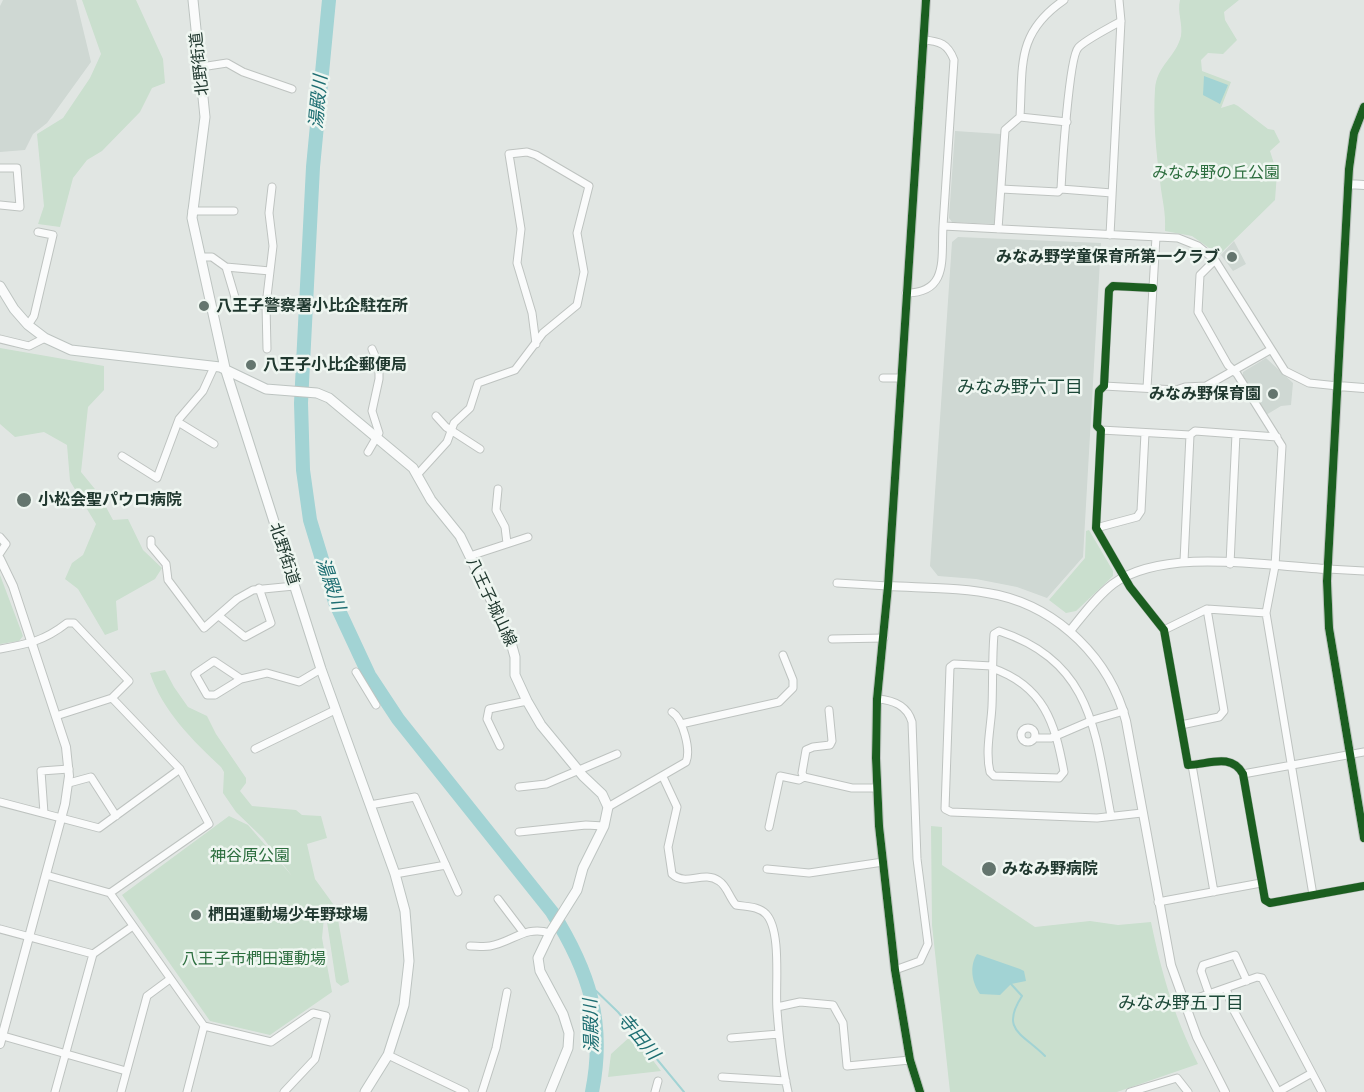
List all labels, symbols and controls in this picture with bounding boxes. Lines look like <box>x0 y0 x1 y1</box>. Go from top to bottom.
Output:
street label: 北野街道 <box>187 31 213 97</box>
water label: 湯殿川 <box>306 74 332 130</box>
park label: みなみ野の丘公園 <box>1152 163 1280 183</box>
place label: みなみ野学童保育所第一クラブ <box>996 247 1220 267</box>
marker: みなみ野学童保育所第一クラブ <box>1225 250 1239 264</box>
place label: 八王子警察署小比企駐在所 <box>216 296 408 316</box>
marker: 八王子警察署小比企駐在所 <box>197 299 211 313</box>
place label: 八王子小比企郵便局 <box>263 355 407 375</box>
marker: 八王子小比企郵便局 <box>244 358 258 372</box>
district label: みなみ野六丁目 <box>957 377 1083 399</box>
place label: みなみ野保育園 <box>1149 384 1261 404</box>
marker: みなみ野保育園 <box>1266 387 1280 401</box>
place label: 小松会聖パウロ病院 <box>38 490 182 510</box>
marker: 小松会聖パウロ病院 <box>15 491 33 509</box>
street label: 北野街道 <box>265 521 303 587</box>
street label: 八王子城山線 <box>462 554 520 650</box>
water label: 湯殿川 <box>311 555 349 613</box>
park label: 神谷原公園 <box>210 846 290 866</box>
place label: みなみ野病院 <box>1002 859 1098 879</box>
marker: みなみ野病院 <box>980 860 998 878</box>
place label: 椚田運動場少年野球場 <box>208 905 368 925</box>
marker: 椚田運動場少年野球場 <box>189 908 203 922</box>
park label: 八王子市椚田運動場 <box>182 949 326 969</box>
district label: みなみ野五丁目 <box>1118 993 1244 1015</box>
water label: 湯殿川 <box>580 999 604 1053</box>
water label: 寺田川 <box>612 1009 664 1065</box>

